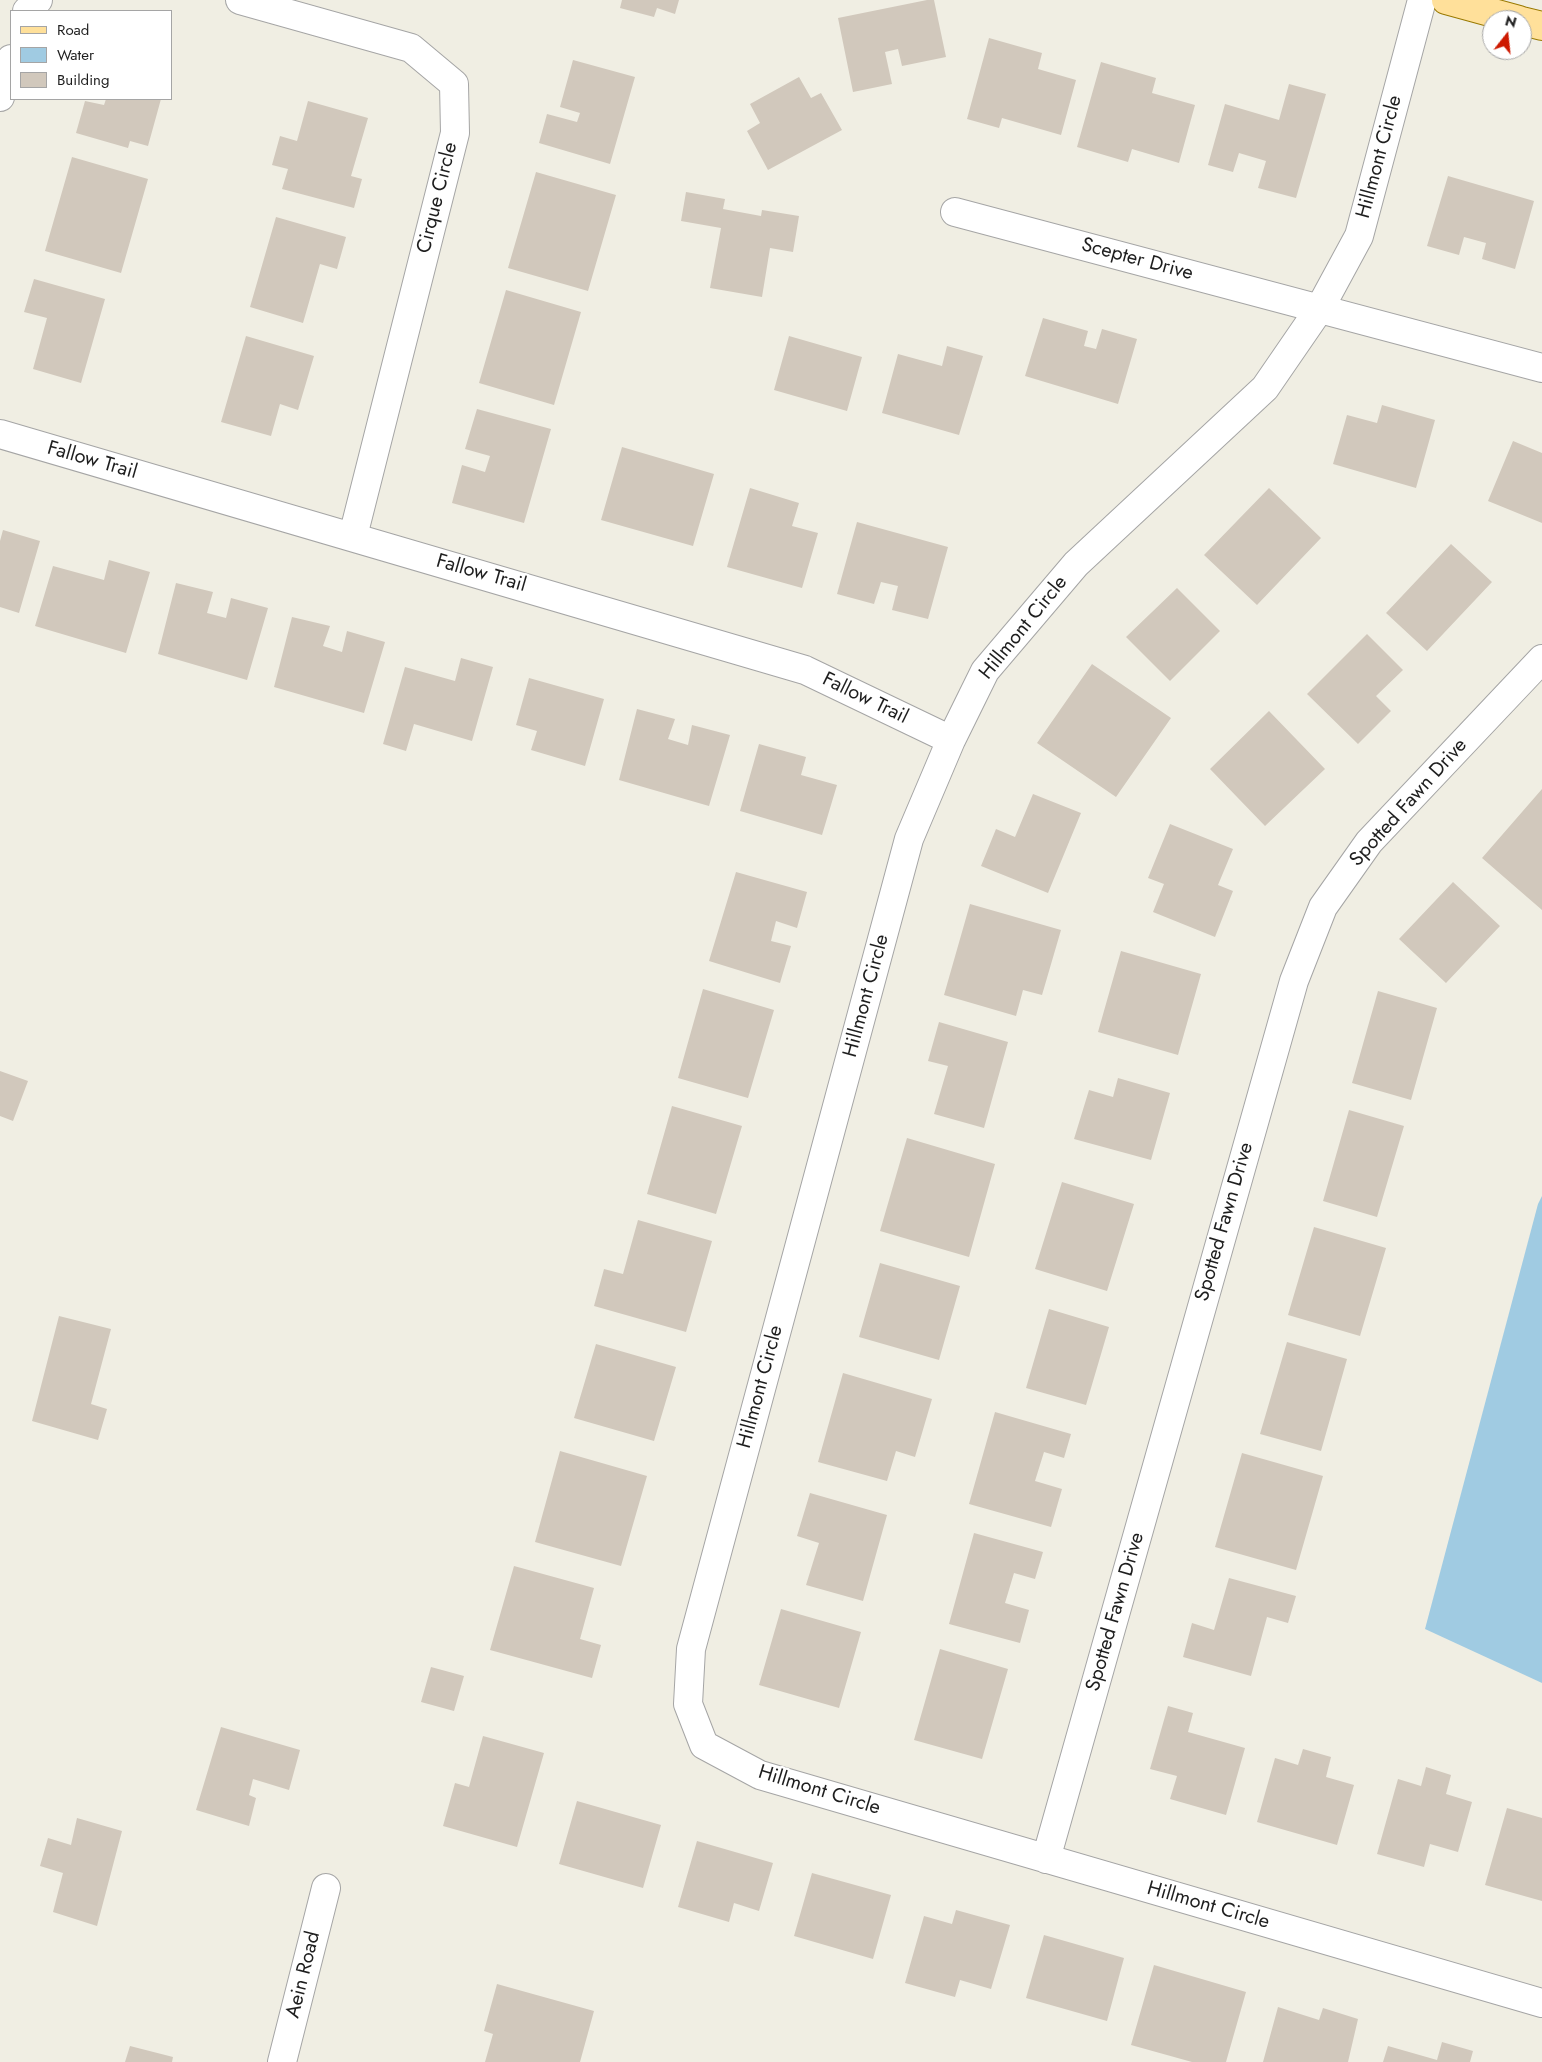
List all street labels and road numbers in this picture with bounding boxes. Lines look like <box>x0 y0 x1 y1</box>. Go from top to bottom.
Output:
street label: Hillmont Circle <box>1352 93 1408 221</box>
street label: Cirque Circle <box>413 140 463 256</box>
street label: Scepter Drive <box>1079 234 1195 286</box>
street label: Fallow Trail <box>44 437 140 485</box>
street label: Fallow Trail <box>433 550 529 598</box>
street label: Hillmont Circle <box>975 571 1073 685</box>
street label: Fallow Trail <box>818 668 912 730</box>
street label: Spotted Fawn Drive <box>1345 734 1473 872</box>
street label: Hillmont Circle <box>839 932 895 1060</box>
street label: Spotted Fawn Drive <box>1191 1140 1259 1304</box>
street label: Hillmont Circle <box>733 1323 789 1451</box>
street label: Spotted Fawn Drive <box>1082 1530 1150 1694</box>
street label: Hillmont Circle <box>755 1761 883 1821</box>
street label: Hillmont Circle <box>1144 1877 1272 1935</box>
street label: Aein Road <box>282 1929 326 2021</box>

